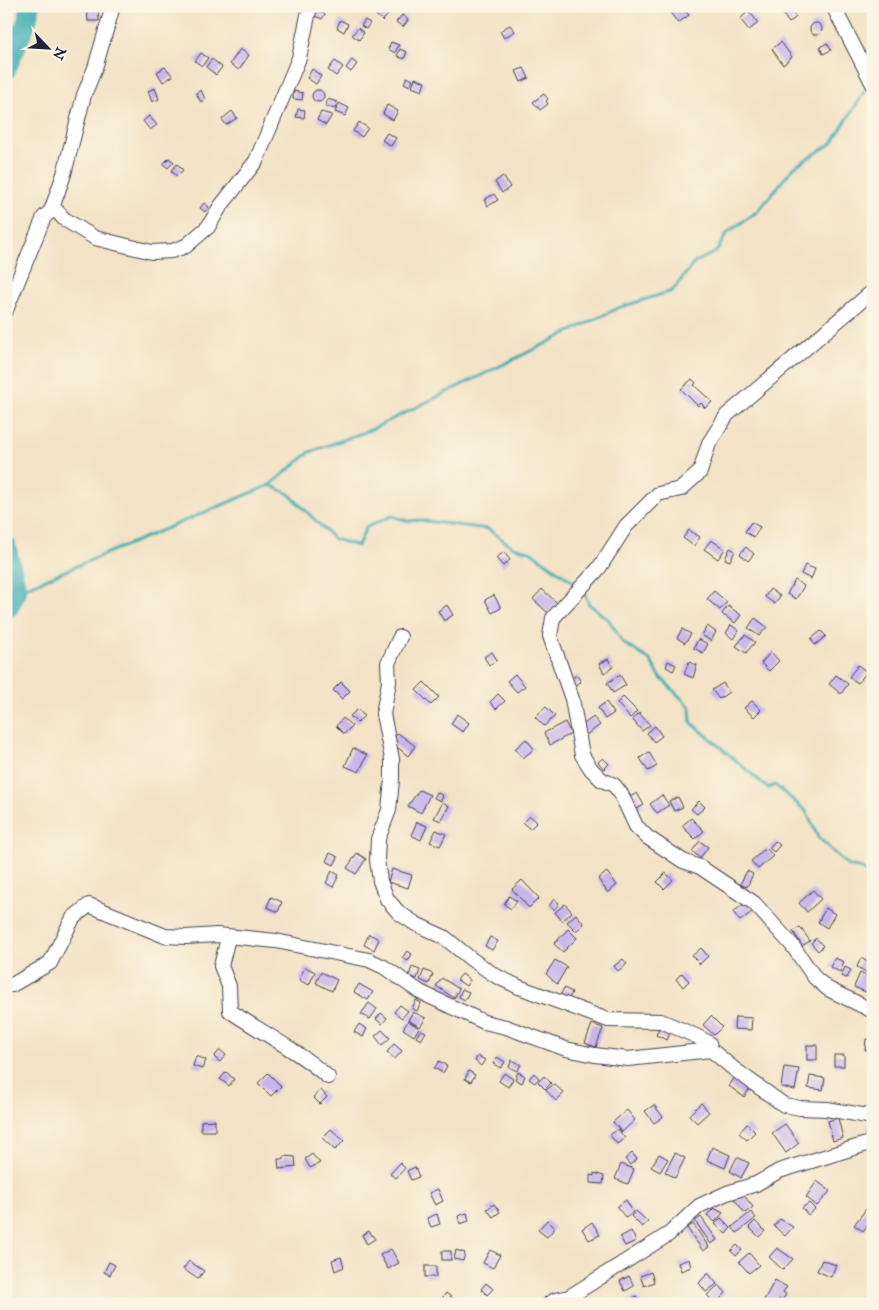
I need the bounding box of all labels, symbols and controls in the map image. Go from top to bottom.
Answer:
north arrow [22,22,72,72]
text: N [49,44,70,62]

